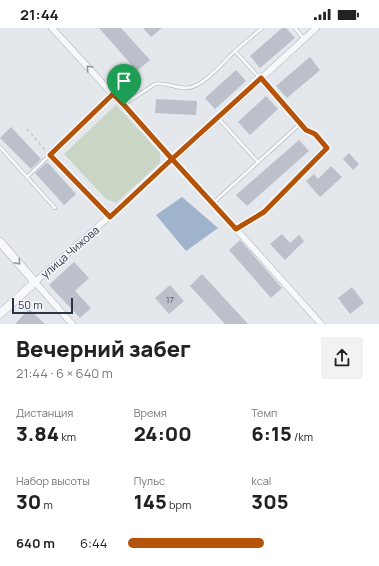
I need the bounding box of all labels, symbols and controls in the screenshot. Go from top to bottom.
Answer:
text: 21:44 [20,4,59,25]
pin [107,64,141,105]
one-way arrow [86,65,94,73]
icon: arrive [113,70,135,92]
street label: улица Чижова [37,222,102,281]
one-way arrow [13,257,20,265]
house number: 17 [166,293,174,306]
scale bar [12,296,73,315]
text: 50 m [18,297,43,312]
text: Вечерний забег [16,334,191,364]
button: share [321,337,363,379]
text: 21:44 · 6 × 640 m [16,364,113,382]
text: Дистанция [16,405,73,420]
text: Время [134,405,167,420]
text: Темп [251,405,277,420]
text: 3.84 [16,420,59,447]
text: 24:00 [134,420,192,447]
text: 6:15 [251,420,292,447]
text: km [59,429,76,444]
text: /km [292,429,313,444]
text: Набор высоты [16,473,90,488]
text: Пульс [134,473,165,488]
text: kcal [251,473,271,488]
text: 30 [16,488,41,515]
text: 145 [134,488,167,515]
text: 305 [251,488,288,515]
text: m [41,497,53,512]
text: bpm [167,497,191,512]
text: 640 m [16,534,55,552]
text: 6:44 [80,534,107,552]

